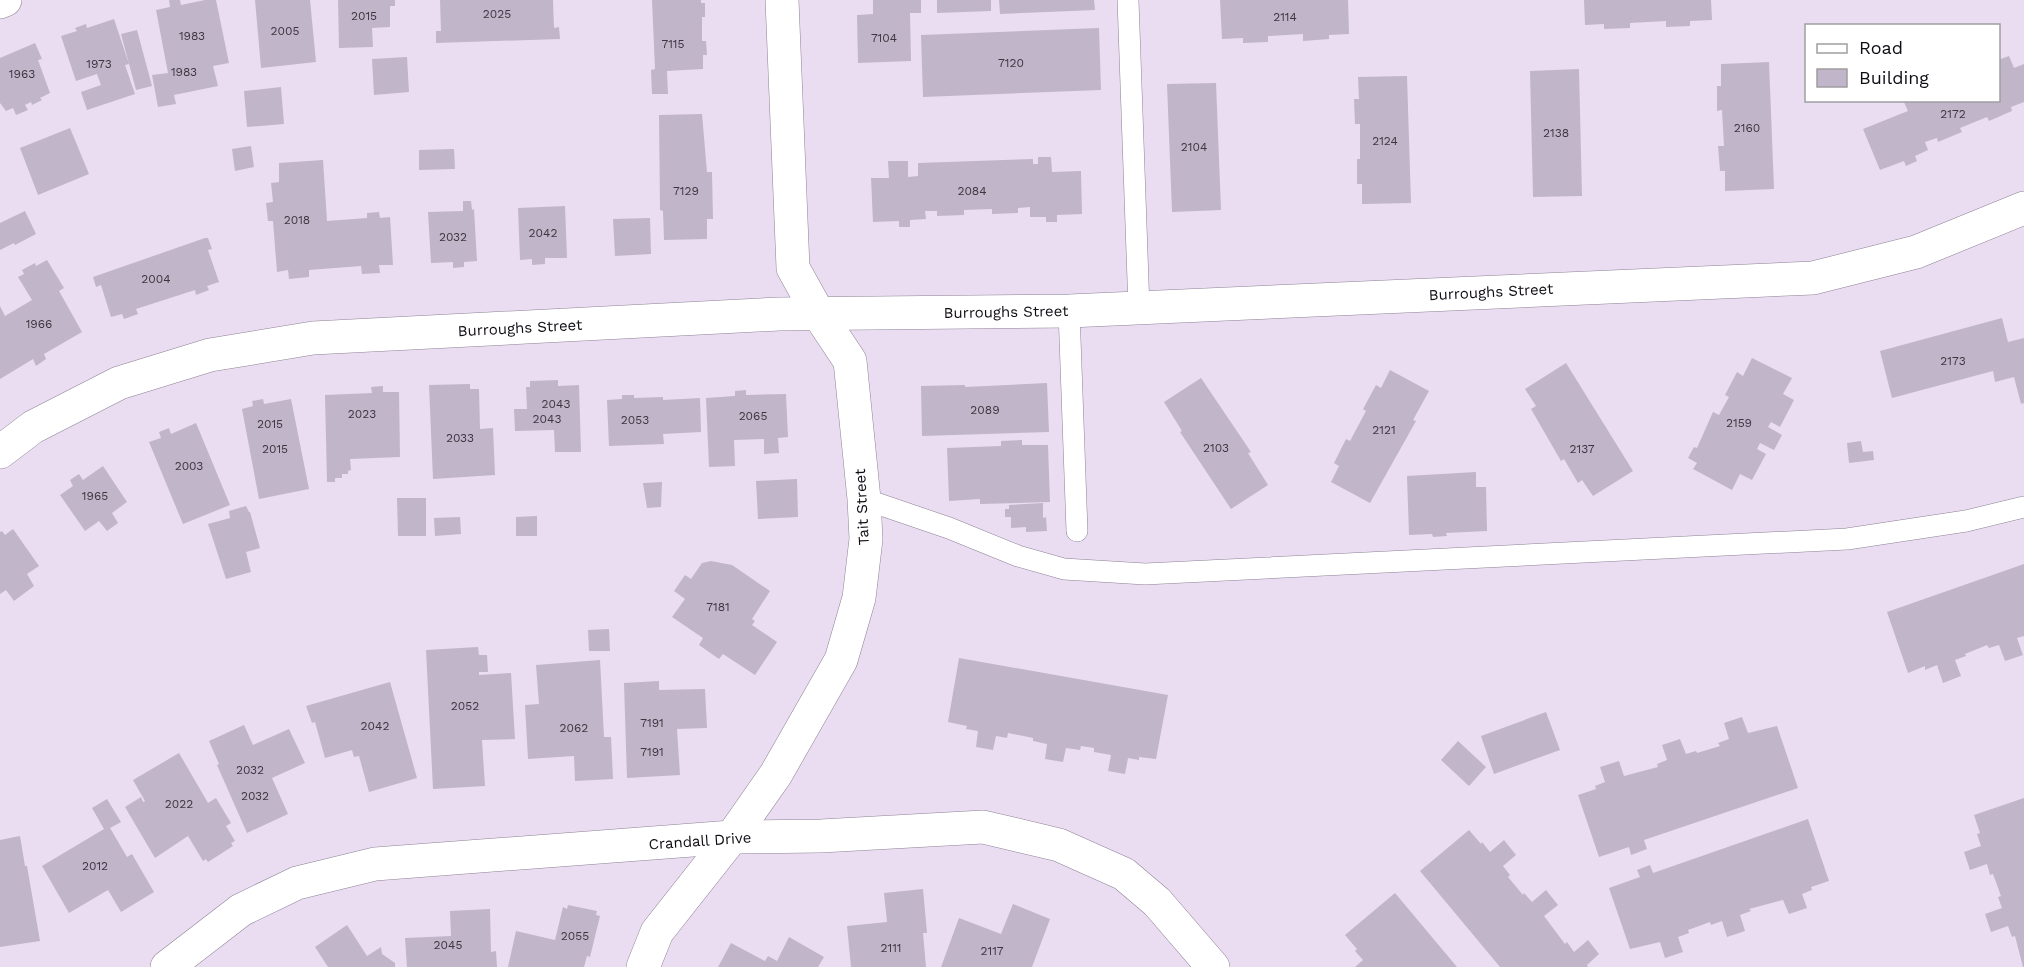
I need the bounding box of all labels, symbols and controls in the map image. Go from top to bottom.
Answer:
house number: 2025 [483,7,511,21]
house number: 2015 [351,9,377,23]
house number: 2114 [1273,10,1297,24]
house number: 2005 [271,24,299,38]
legend [1805,24,2000,102]
house number: 1983 [179,29,205,43]
house number: 7104 [871,31,897,45]
house number: 7115 [661,37,685,51]
text: Road [1859,37,1903,58]
house number: 7120 [998,56,1024,70]
house number: 1973 [86,57,112,71]
house number: 1983 [171,65,197,79]
house number: 1963 [9,67,35,81]
text: Building [1859,67,1929,88]
house number: 2172 [1940,107,1966,121]
house number: 2160 [1734,121,1760,135]
house number: 2138 [1543,126,1569,140]
house number: 2124 [1372,134,1398,148]
house number: 2104 [1181,140,1207,154]
house number: 7129 [673,184,699,198]
house number: 2084 [957,184,987,198]
house number: 2018 [284,213,310,227]
house number: 2042 [529,226,557,240]
house number: 2032 [439,230,467,244]
house number: 2004 [141,272,171,286]
street label: Burroughs Street [1428,280,1554,304]
street label: Burroughs Street [943,302,1069,322]
street label: Burroughs Street [457,316,583,340]
house number: 1966 [26,317,52,331]
house number: 2173 [1940,354,1966,368]
house number: 2043 [542,397,570,411]
house number: 2089 [970,403,1000,417]
house number: 2023 [348,407,376,421]
house number: 2065 [739,409,767,423]
house number: 2043 [533,412,561,426]
house number: 2053 [621,413,649,427]
house number: 2159 [1726,416,1752,430]
house number: 2015 [257,417,283,431]
house number: 2121 [1372,423,1396,437]
house number: 2033 [446,431,474,445]
house number: 2103 [1203,441,1229,455]
house number: 2015 [262,442,288,456]
house number: 2137 [1570,442,1595,456]
house number: 2003 [175,459,203,473]
street label: Tait Street [851,468,873,546]
house number: 1965 [82,489,108,503]
house number: 7181 [706,600,730,614]
house number: 2052 [451,699,479,713]
house number: 7191 [640,716,664,730]
house number: 2042 [361,719,389,733]
house number: 2062 [560,721,588,735]
house number: 7191 [640,745,664,759]
house number: 2032 [236,763,264,777]
house number: 2032 [241,789,269,803]
house number: 2022 [165,797,193,811]
street label: Crandall Drive [648,828,752,854]
house number: 2012 [82,859,108,873]
house number: 2055 [561,929,589,943]
house number: 2045 [434,938,462,952]
house number: 2111 [880,941,902,955]
house number: 2117 [980,944,1004,958]

